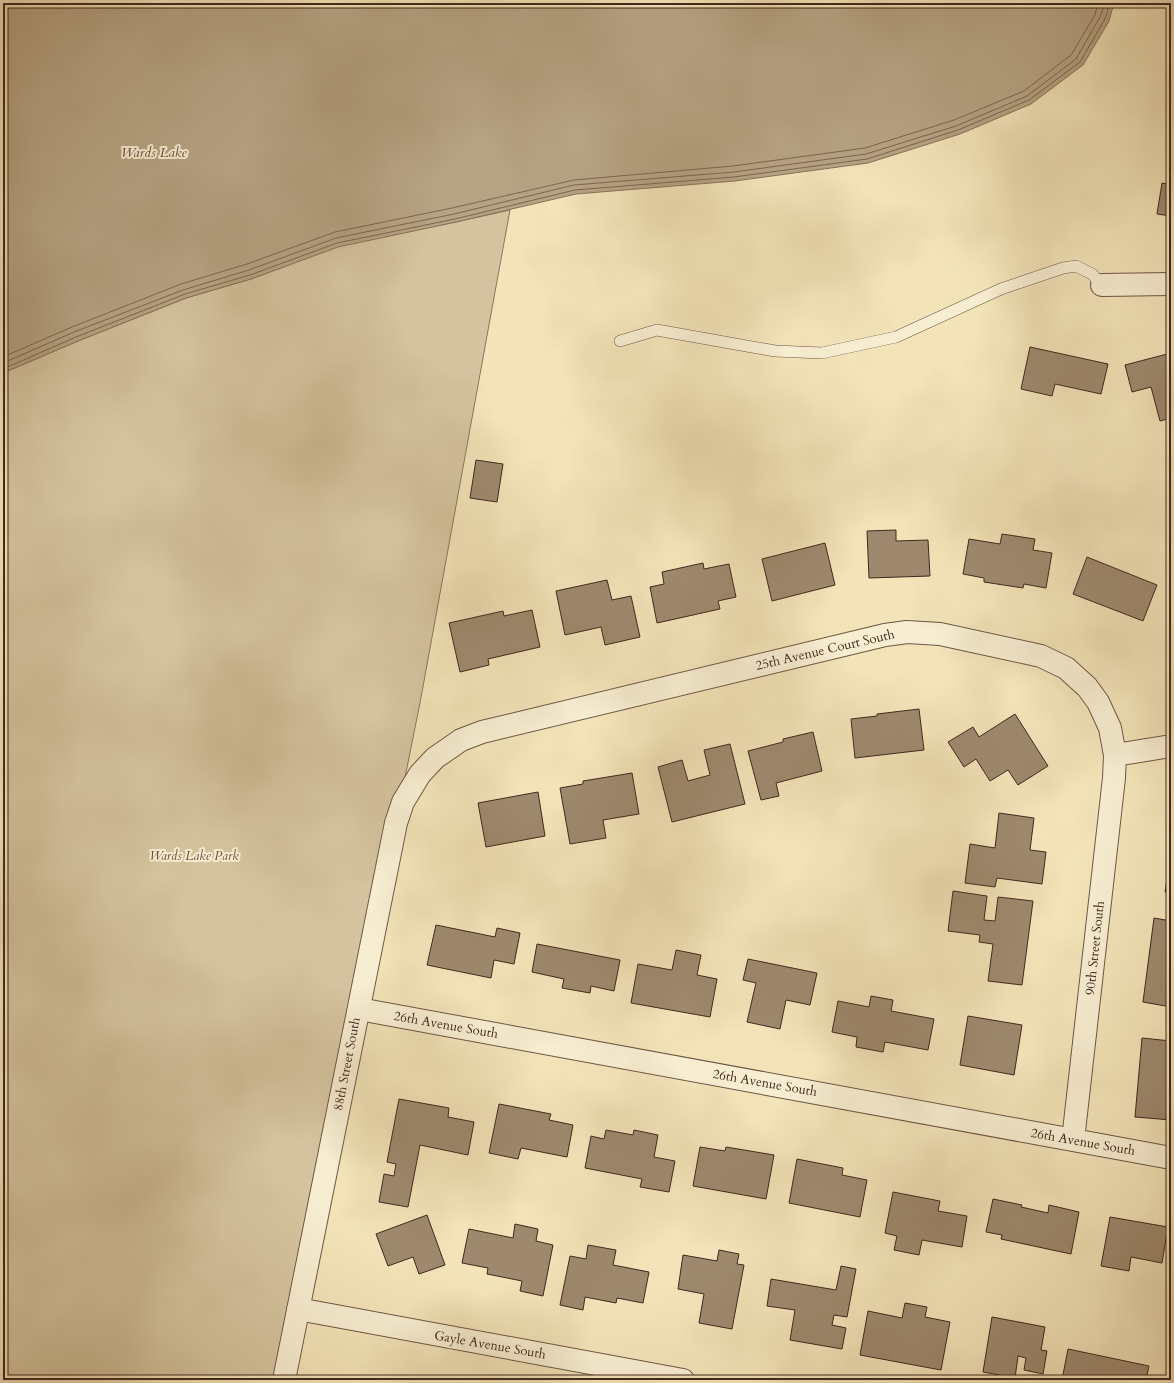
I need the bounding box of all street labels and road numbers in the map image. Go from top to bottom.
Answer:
street label: 25th Avenue Court South [754,625,896,675]
street label: 90th Street South [1081,900,1109,996]
street label: 26th Avenue South [392,1007,500,1043]
street label: 88th Street South [329,1016,365,1112]
street label: 26th Avenue South [711,1065,819,1101]
street label: 26th Avenue South [1029,1124,1137,1160]
street label: Gayle Avenue South [433,1326,547,1364]

